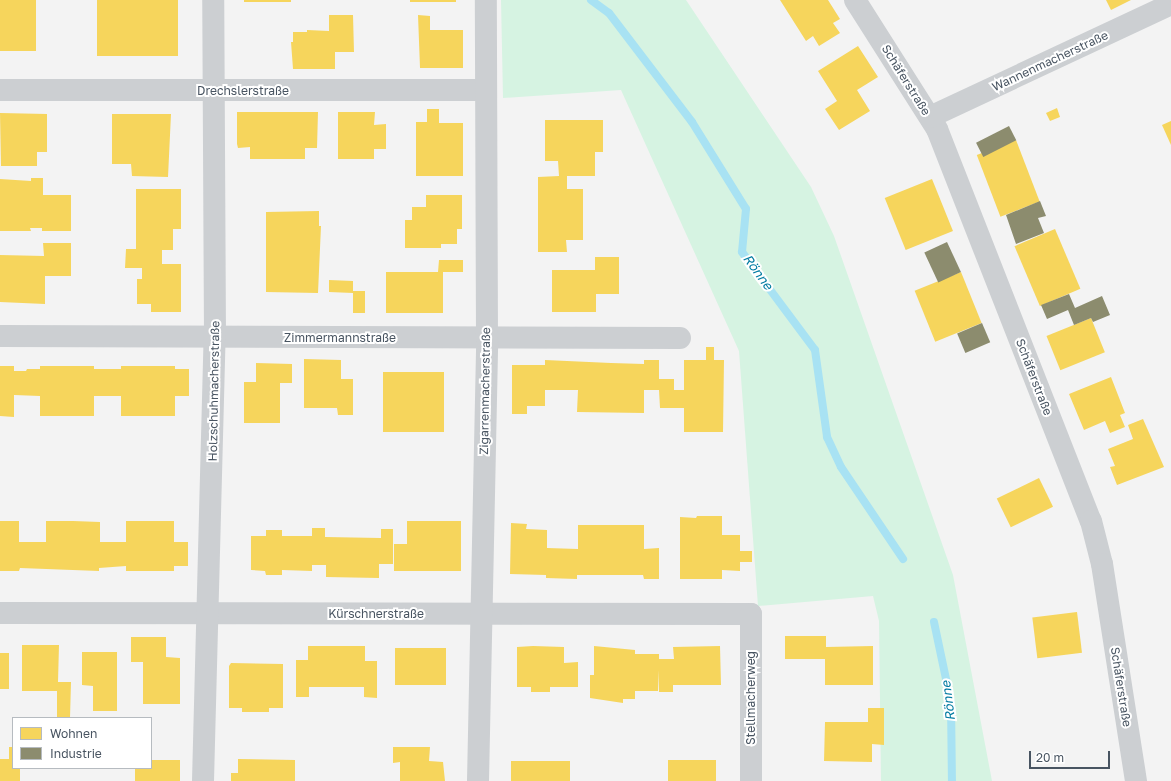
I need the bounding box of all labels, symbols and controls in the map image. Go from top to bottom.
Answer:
street label: Wannenmacherstraße [990,28,1110,94]
street label: Schäferstraße [879,42,933,118]
street label: Drechslerstraße [197,84,289,98]
water label: Rönne [740,251,776,293]
street label: Holzschuhmacherstraße [206,321,222,461]
street label: Zigarrenmacherstraße [477,327,493,455]
street label: Zimmermannstraße [284,331,396,345]
street label: Schäferstraße [1013,337,1055,417]
street label: Kürschnerstraße [328,607,424,621]
street label: Schäferstraße [1108,646,1134,728]
street label: Stellmacherweg [744,651,758,745]
water label: Rönne [938,680,958,722]
legend [12,717,152,769]
text: Wohnen [50,726,97,741]
scale bar [1031,743,1112,769]
text: Industrie [50,746,102,761]
text: 20 m [1036,750,1064,765]

